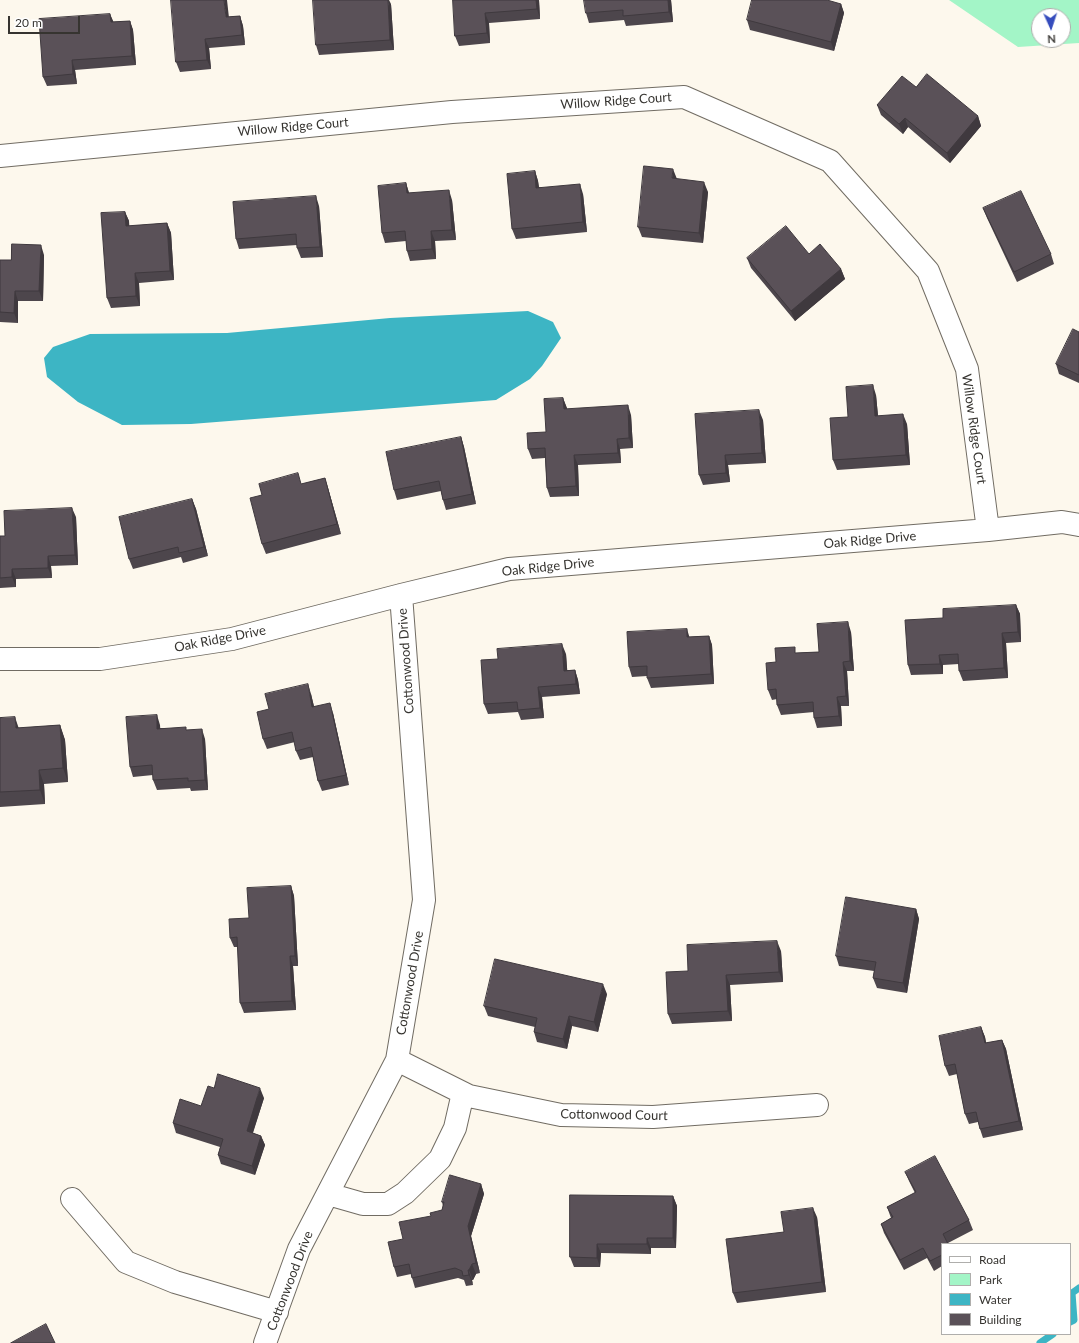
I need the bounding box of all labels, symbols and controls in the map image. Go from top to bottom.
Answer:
scale bar [10,8,82,34]
north arrow [1031,8,1071,48]
text: 20 m [15,15,42,30]
text: N [1047,33,1056,46]
street label: Willow Ridge Court [560,89,672,113]
street label: Willow Ridge Court [237,114,349,140]
street label: Willow Ridge Court [959,373,989,485]
street label: Oak Ridge Drive [823,528,917,552]
street label: Oak Ridge Drive [501,554,595,580]
street label: Cottonwood Drive [395,608,417,714]
street label: Oak Ridge Drive [173,622,267,656]
street label: Cottonwood Drive [393,930,427,1036]
street label: Cottonwood Court [560,1106,668,1124]
street label: Cottonwood Drive [264,1229,316,1333]
legend [941,1243,1071,1335]
text: Road [979,1252,1006,1267]
text: Park [979,1272,1002,1287]
text: Water [979,1292,1012,1307]
text: Building [979,1312,1022,1327]

